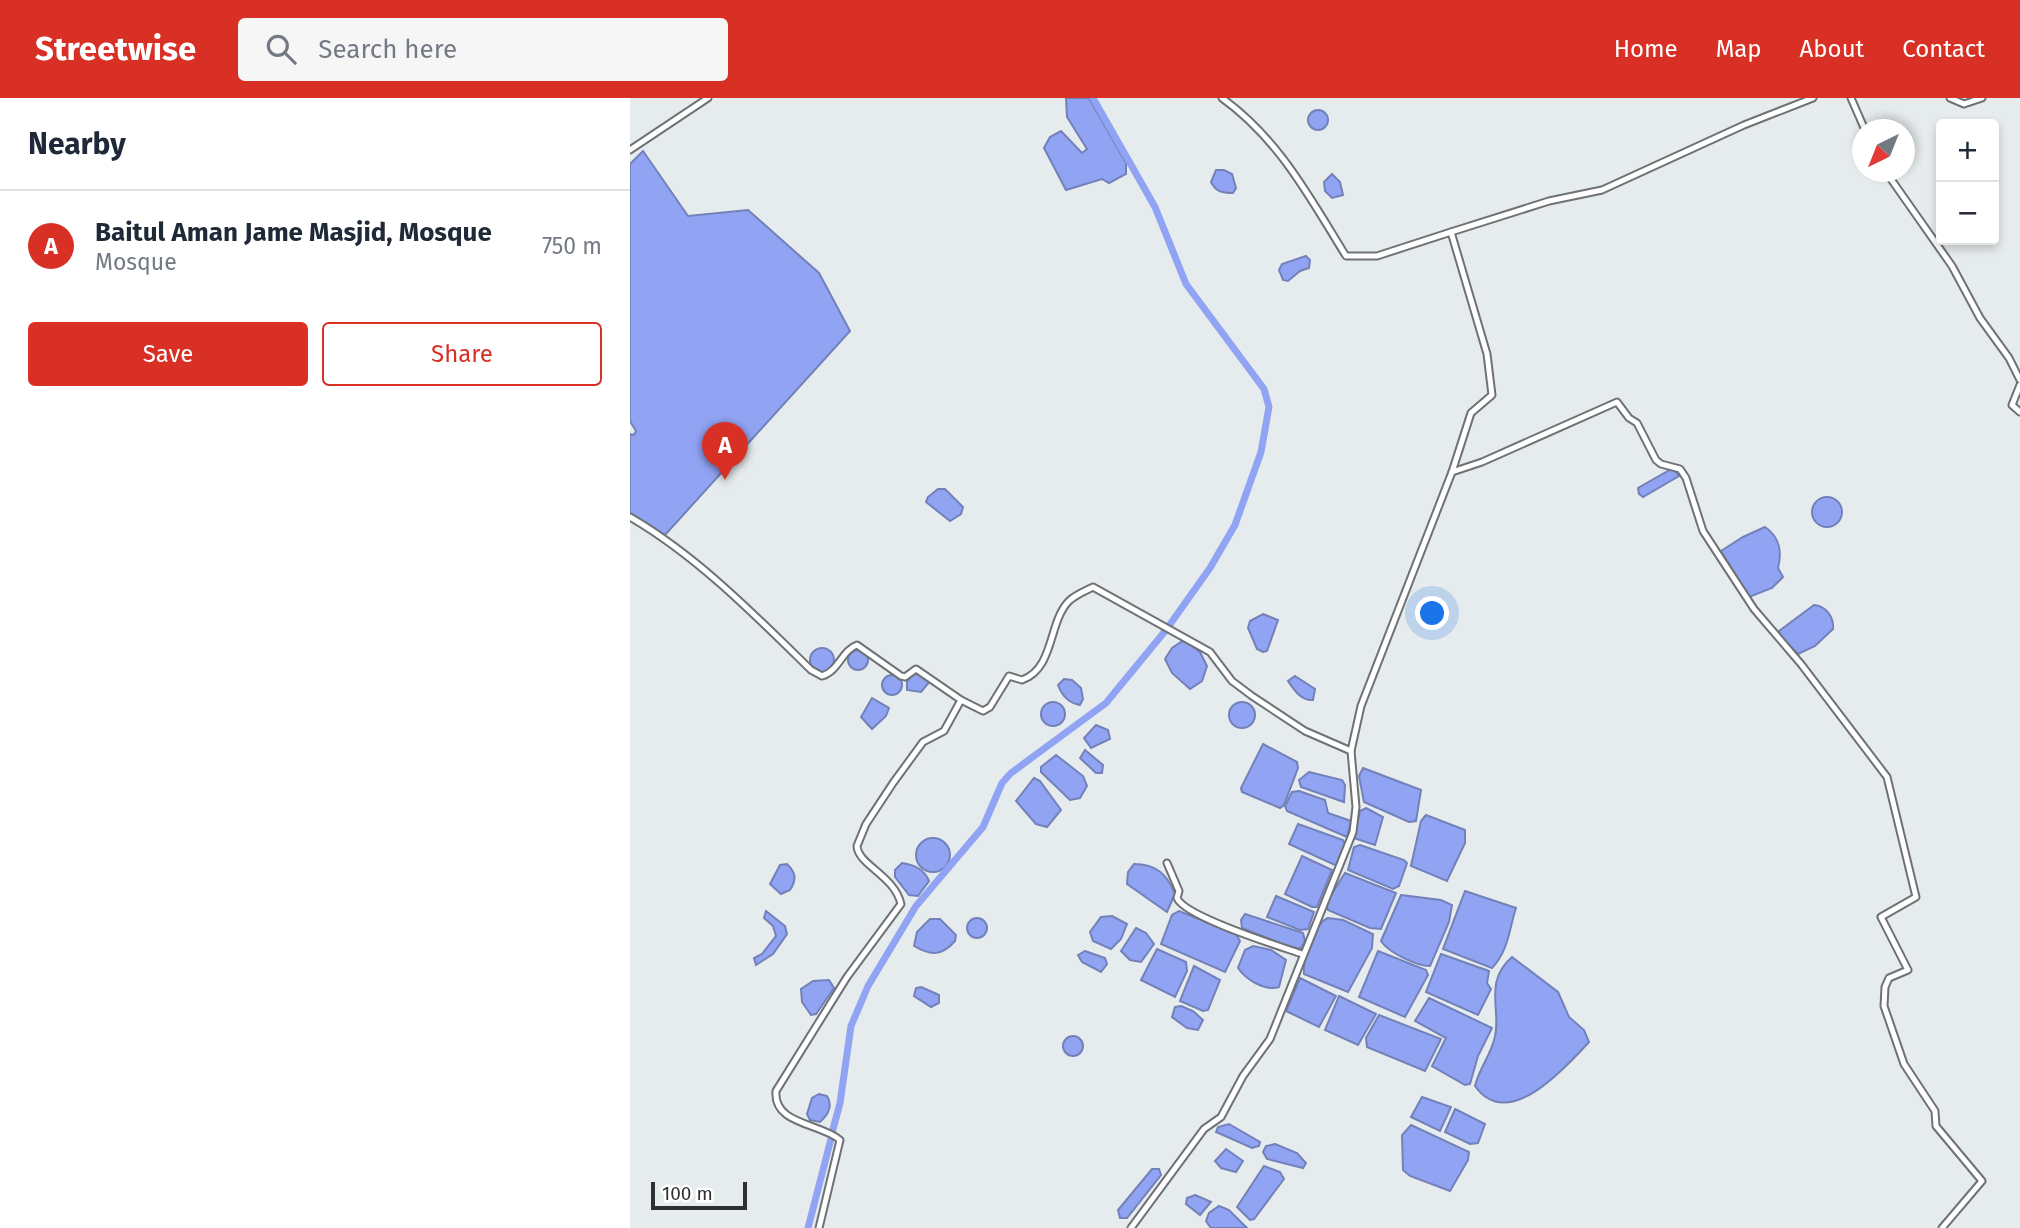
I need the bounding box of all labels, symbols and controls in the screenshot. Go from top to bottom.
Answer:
search box [238,18,728,81]
text: Streetwise [35,29,196,69]
icon: search [262,30,300,68]
text: Search here [318,34,457,65]
text: Home [1614,35,1678,63]
text: Map [1716,35,1762,63]
text: About [1800,35,1864,63]
text: Contact [1902,35,1985,63]
north arrow [1852,119,1915,182]
map controls [1936,119,1999,245]
button: + [1936,119,1999,182]
text: Nearby [28,126,126,162]
button: − [1936,182,1999,245]
text: Baitul Aman Jame Masjid, Mosque [95,217,492,248]
text: A [44,232,58,260]
text: 750 m [542,232,602,260]
text: Mosque [95,248,177,276]
button: Save [28,322,308,386]
button: Share [322,322,602,386]
pin: A [702,422,748,480]
your location [1415,596,1449,630]
scale bar [651,1179,747,1211]
text: 100 m [662,1182,713,1205]

